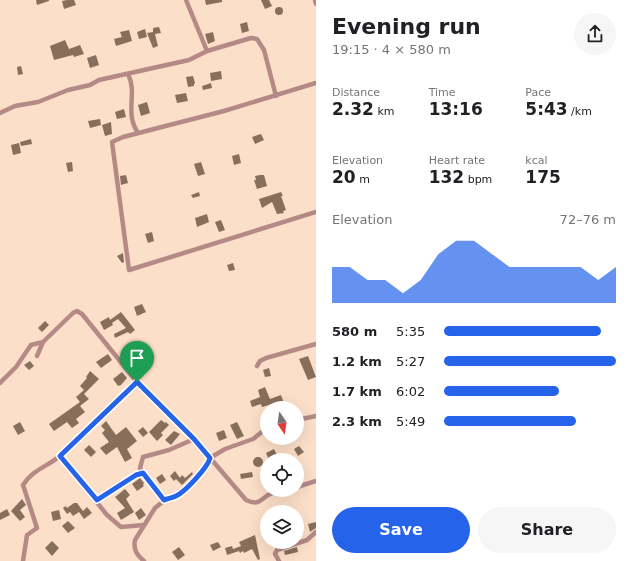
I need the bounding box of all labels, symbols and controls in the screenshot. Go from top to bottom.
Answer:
button: share [574,13,616,55]
text: Evening run [332,14,481,39]
text: 19:15 · 4 × 580 m [332,42,451,57]
text: Distance [332,86,380,99]
text: Time [429,86,456,99]
text: Pace [525,86,551,99]
text: 2.32 [332,99,374,119]
text: 13:16 [429,99,483,119]
text: 5:43 [525,99,568,119]
text: km [374,105,395,118]
text: /km [568,105,592,118]
text: Elevation [332,154,383,167]
text: Heart rate [429,154,485,167]
text: kcal [525,154,548,167]
text: 20 [332,167,356,187]
text: 132 [429,167,464,187]
text: 175 [525,167,561,187]
text: m [356,173,370,186]
text: bpm [464,173,492,186]
text: Elevation [332,212,392,227]
text: 72–76 m [560,212,616,227]
text: 580 m [332,324,377,339]
text: 5:35 [396,324,425,339]
pin [120,341,154,382]
icon: arrive [126,347,148,369]
text: 1.2 km [332,354,382,369]
text: 5:27 [396,354,425,369]
text: 1.7 km [332,384,382,399]
text: 6:02 [396,384,425,399]
north arrow [260,401,304,445]
map controls [260,401,304,549]
text: 2.3 km [332,414,382,429]
text: 5:49 [396,414,425,429]
button: locate [260,453,304,497]
button: layers [260,505,304,549]
button: Save [332,507,470,553]
button: Share [478,507,616,553]

